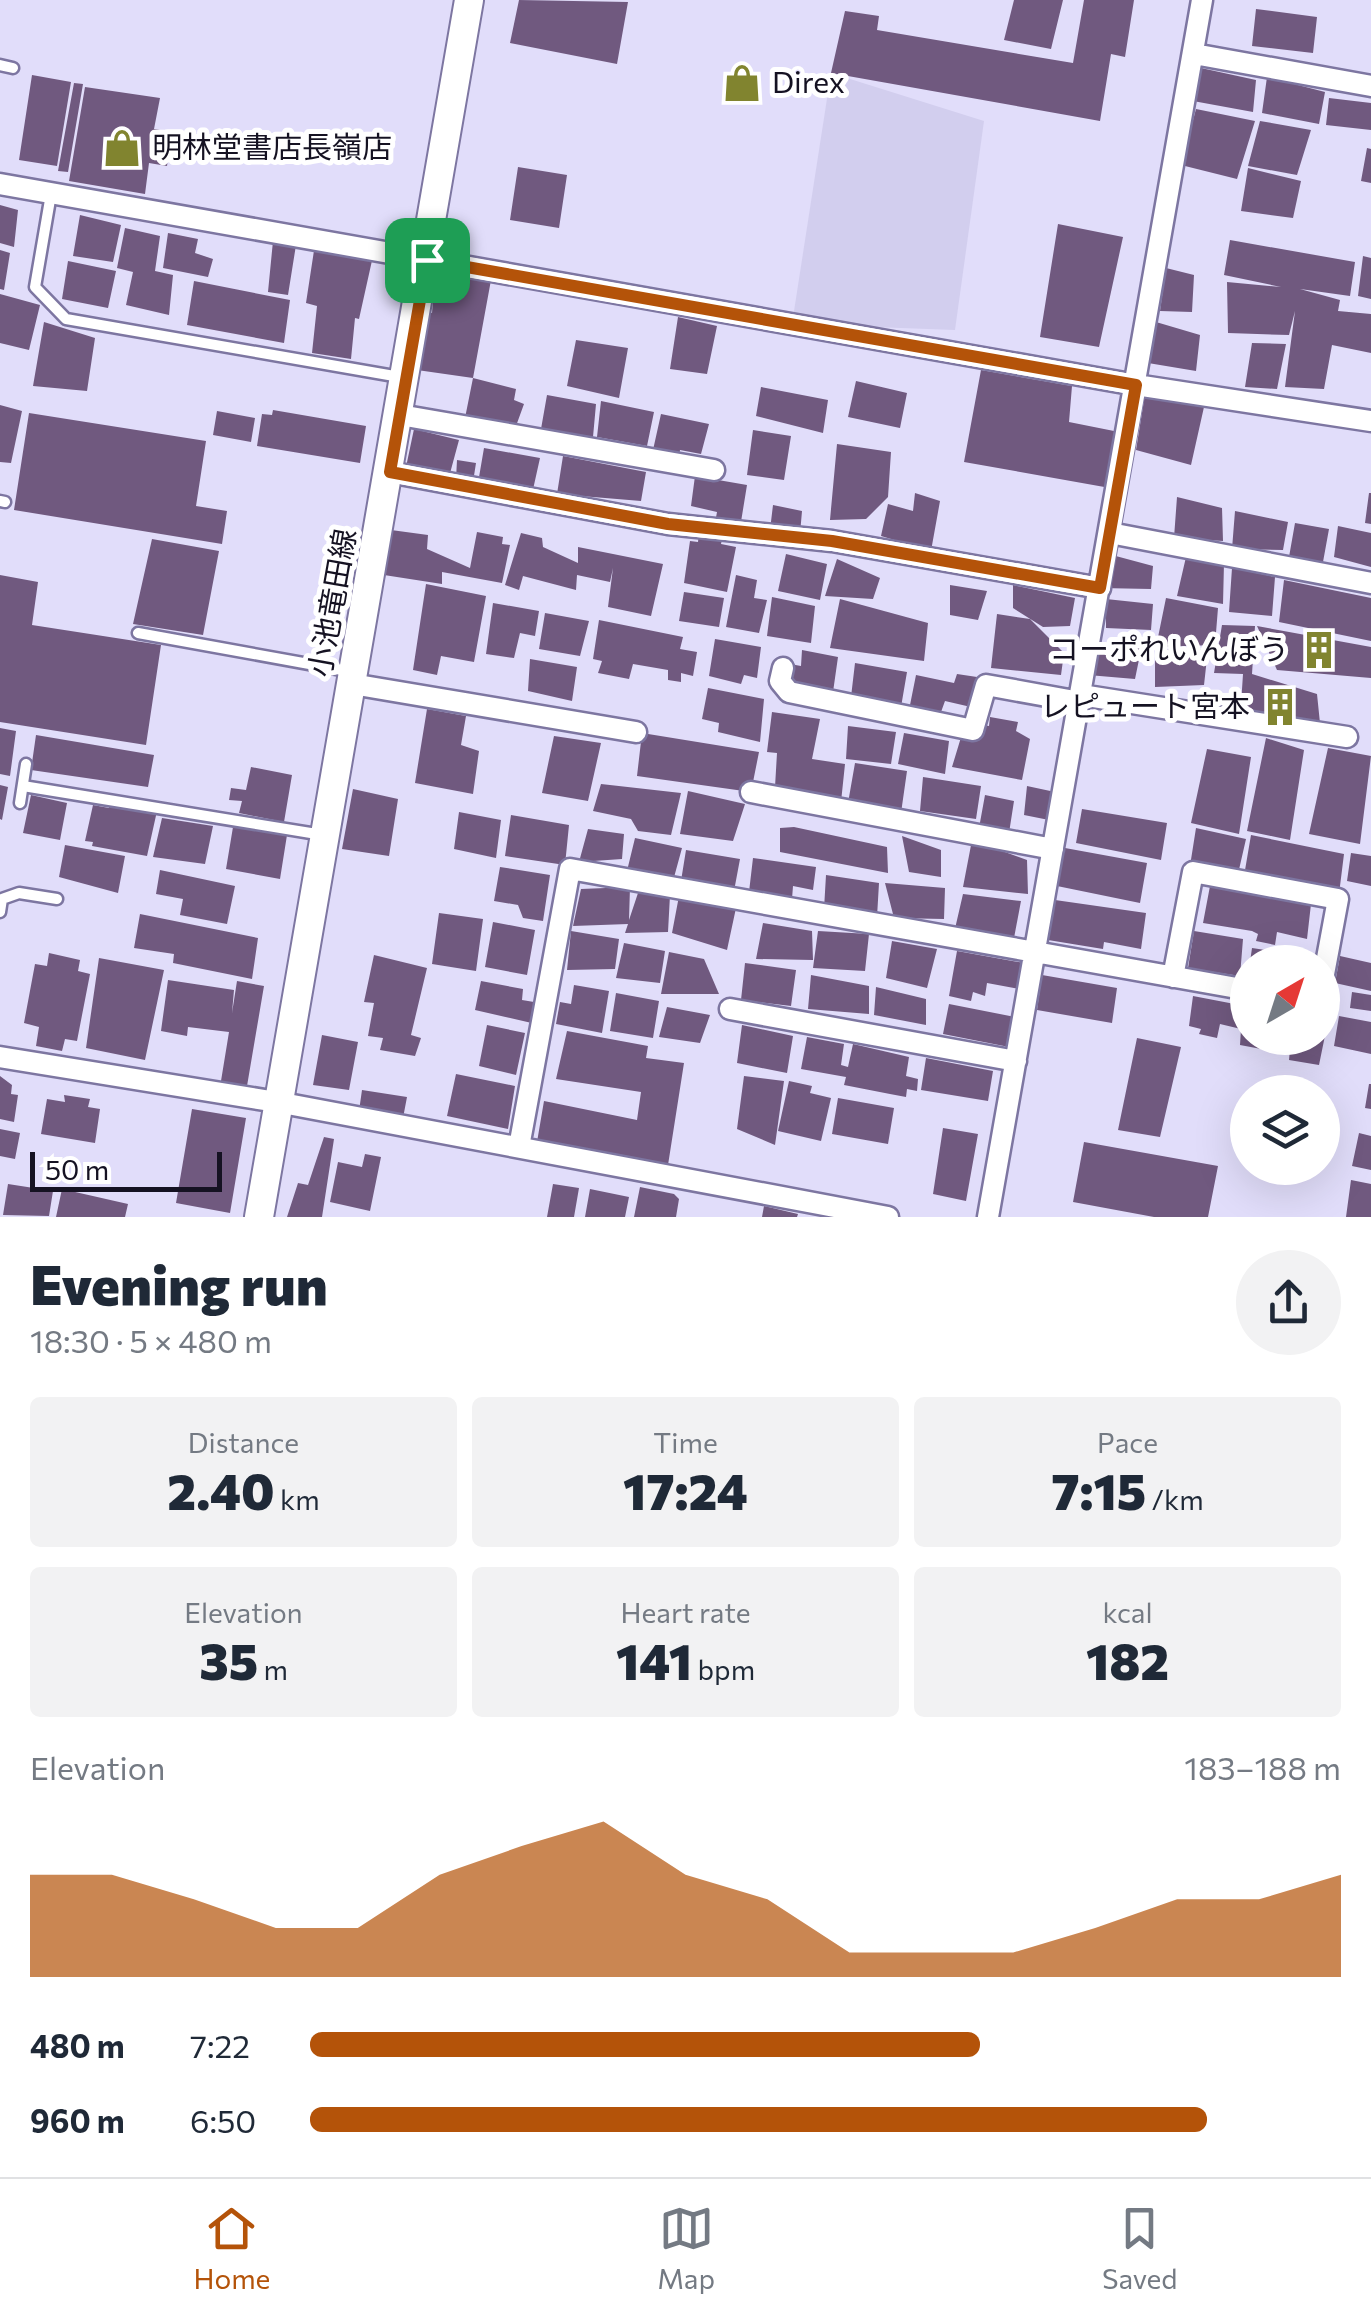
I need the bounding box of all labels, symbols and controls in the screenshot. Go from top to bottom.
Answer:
shop icon: Direx [721,62,763,104]
place label: Direx [772,62,845,99]
shop icon: 明林堂書店長嶺店 [101,127,143,169]
place label: 明林堂書店長嶺店 [152,127,392,164]
pin [385,218,470,303]
icon: arrive [400,233,455,288]
street label: 小池竜田線 [299,525,362,680]
place label: コーポれいんぼう [1049,629,1289,666]
building icon: コーポれいんぼう [1298,629,1340,671]
place label: レピュート宮本 [1040,686,1250,723]
building icon: レピュート宮本 [1259,686,1301,728]
north arrow [1230,945,1340,1055]
map controls [1230,945,1340,1185]
button: layers [1230,1075,1340,1185]
scale bar [30,1147,222,1192]
text: 50 m [45,1152,109,1186]
text: Evening run [30,1249,328,1316]
button: share [1236,1250,1341,1355]
text: 18:30 · 5 × 480 m [30,1320,272,1360]
text: Distance [188,1425,299,1459]
text: Time [653,1425,718,1459]
text: Pace [1097,1425,1158,1459]
text: 2.40 [167,1459,275,1520]
text: 17:24 [623,1459,748,1520]
text: 7:15 [1051,1459,1146,1520]
text: km [275,1482,320,1516]
text: /km [1146,1482,1204,1516]
text: Elevation [184,1595,303,1629]
text: Heart rate [620,1595,751,1629]
text: kcal [1102,1595,1153,1629]
text: 35 [199,1629,258,1690]
text: 141 [616,1629,692,1690]
text: 182 [1086,1629,1169,1690]
text: m [258,1652,288,1686]
text: bpm [692,1652,755,1686]
text: Elevation [30,1747,165,1787]
text: 183–188 m [1184,1747,1341,1787]
text: 480 m [30,2025,125,2065]
text: 7:22 [190,2025,250,2065]
text: 960 m [30,2100,125,2140]
text: 6:50 [190,2100,256,2140]
tab: Home [193,2201,270,2295]
tab: Map [657,2201,715,2295]
tab: Saved [1102,2201,1178,2295]

